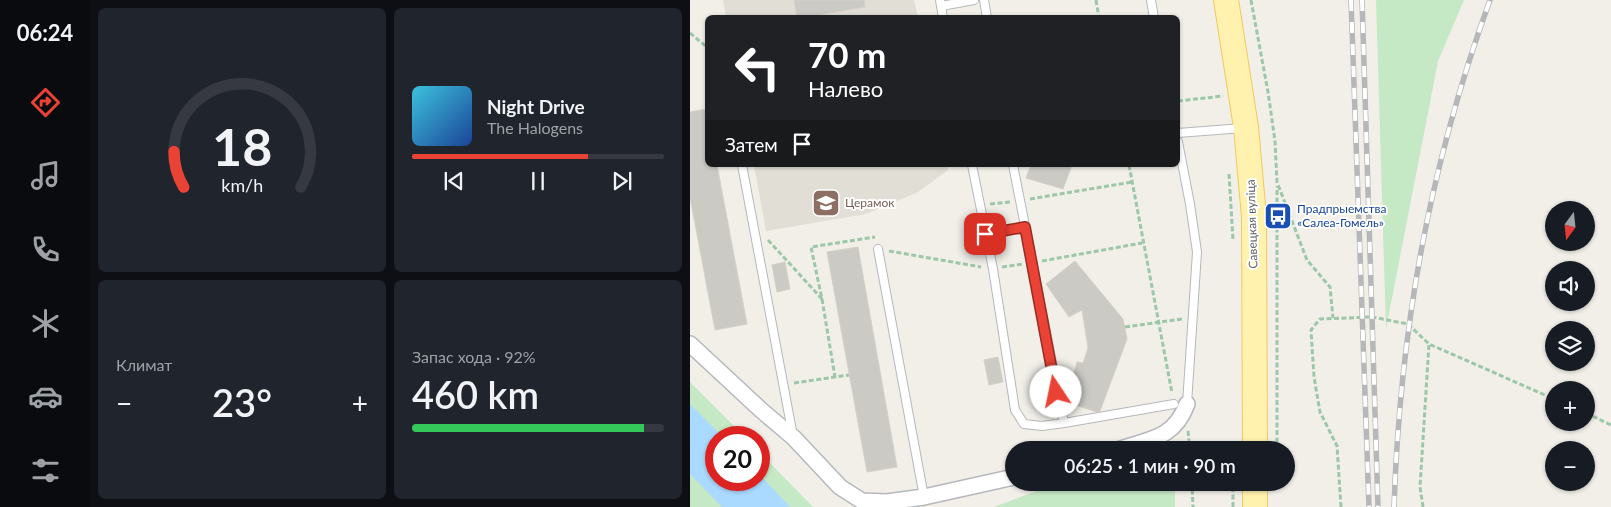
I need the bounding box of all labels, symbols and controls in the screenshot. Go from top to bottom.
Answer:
text: 06:24 [17,19,73,46]
text: 70 m [808,33,886,75]
icon: left [725,35,790,100]
text: Налево [808,75,883,102]
icon: directions [28,85,63,120]
text: Night Drive [487,95,585,118]
text: 18 [212,115,272,177]
text: The Halogens [487,118,583,137]
icon: arrive [788,130,816,158]
text: Затем [725,133,778,156]
icon: music [28,158,63,193]
icon: previous [440,167,468,195]
icon: pause [524,167,552,195]
icon: next [608,167,636,195]
text: km/h [221,174,263,196]
street label: Савецкая вуліца [1242,179,1261,269]
school or university icon: Церамок [811,188,841,218]
place label: Церамок [845,195,895,210]
bus stop icon: Прадпрыемства «Салеа-Гомель» [1263,201,1293,231]
place label: Прадпрыемства «Салеа-Гомель» [1297,201,1387,230]
north arrow [1545,201,1595,251]
map controls [1545,201,1595,491]
pin [964,213,1006,255]
icon: arrive [971,220,999,248]
icon: phone [28,232,63,267]
button: sound [1545,261,1595,311]
icon: climate [28,306,63,341]
button: layers [1545,321,1595,371]
text: Запас хода · 92% [412,347,536,366]
text: Климат [116,355,172,374]
position arrow [1029,365,1081,417]
text: 460 km [412,371,539,417]
icon: car [28,379,63,414]
text: 23° [212,379,272,425]
button: + [1545,381,1595,431]
text: − [116,386,132,420]
text: + [352,386,368,420]
speed limit sign: 20 [705,426,770,491]
button: − [1545,441,1595,491]
icon: filters [28,453,63,488]
text: 06:25 · 1 мин · 90 m [1064,454,1236,477]

